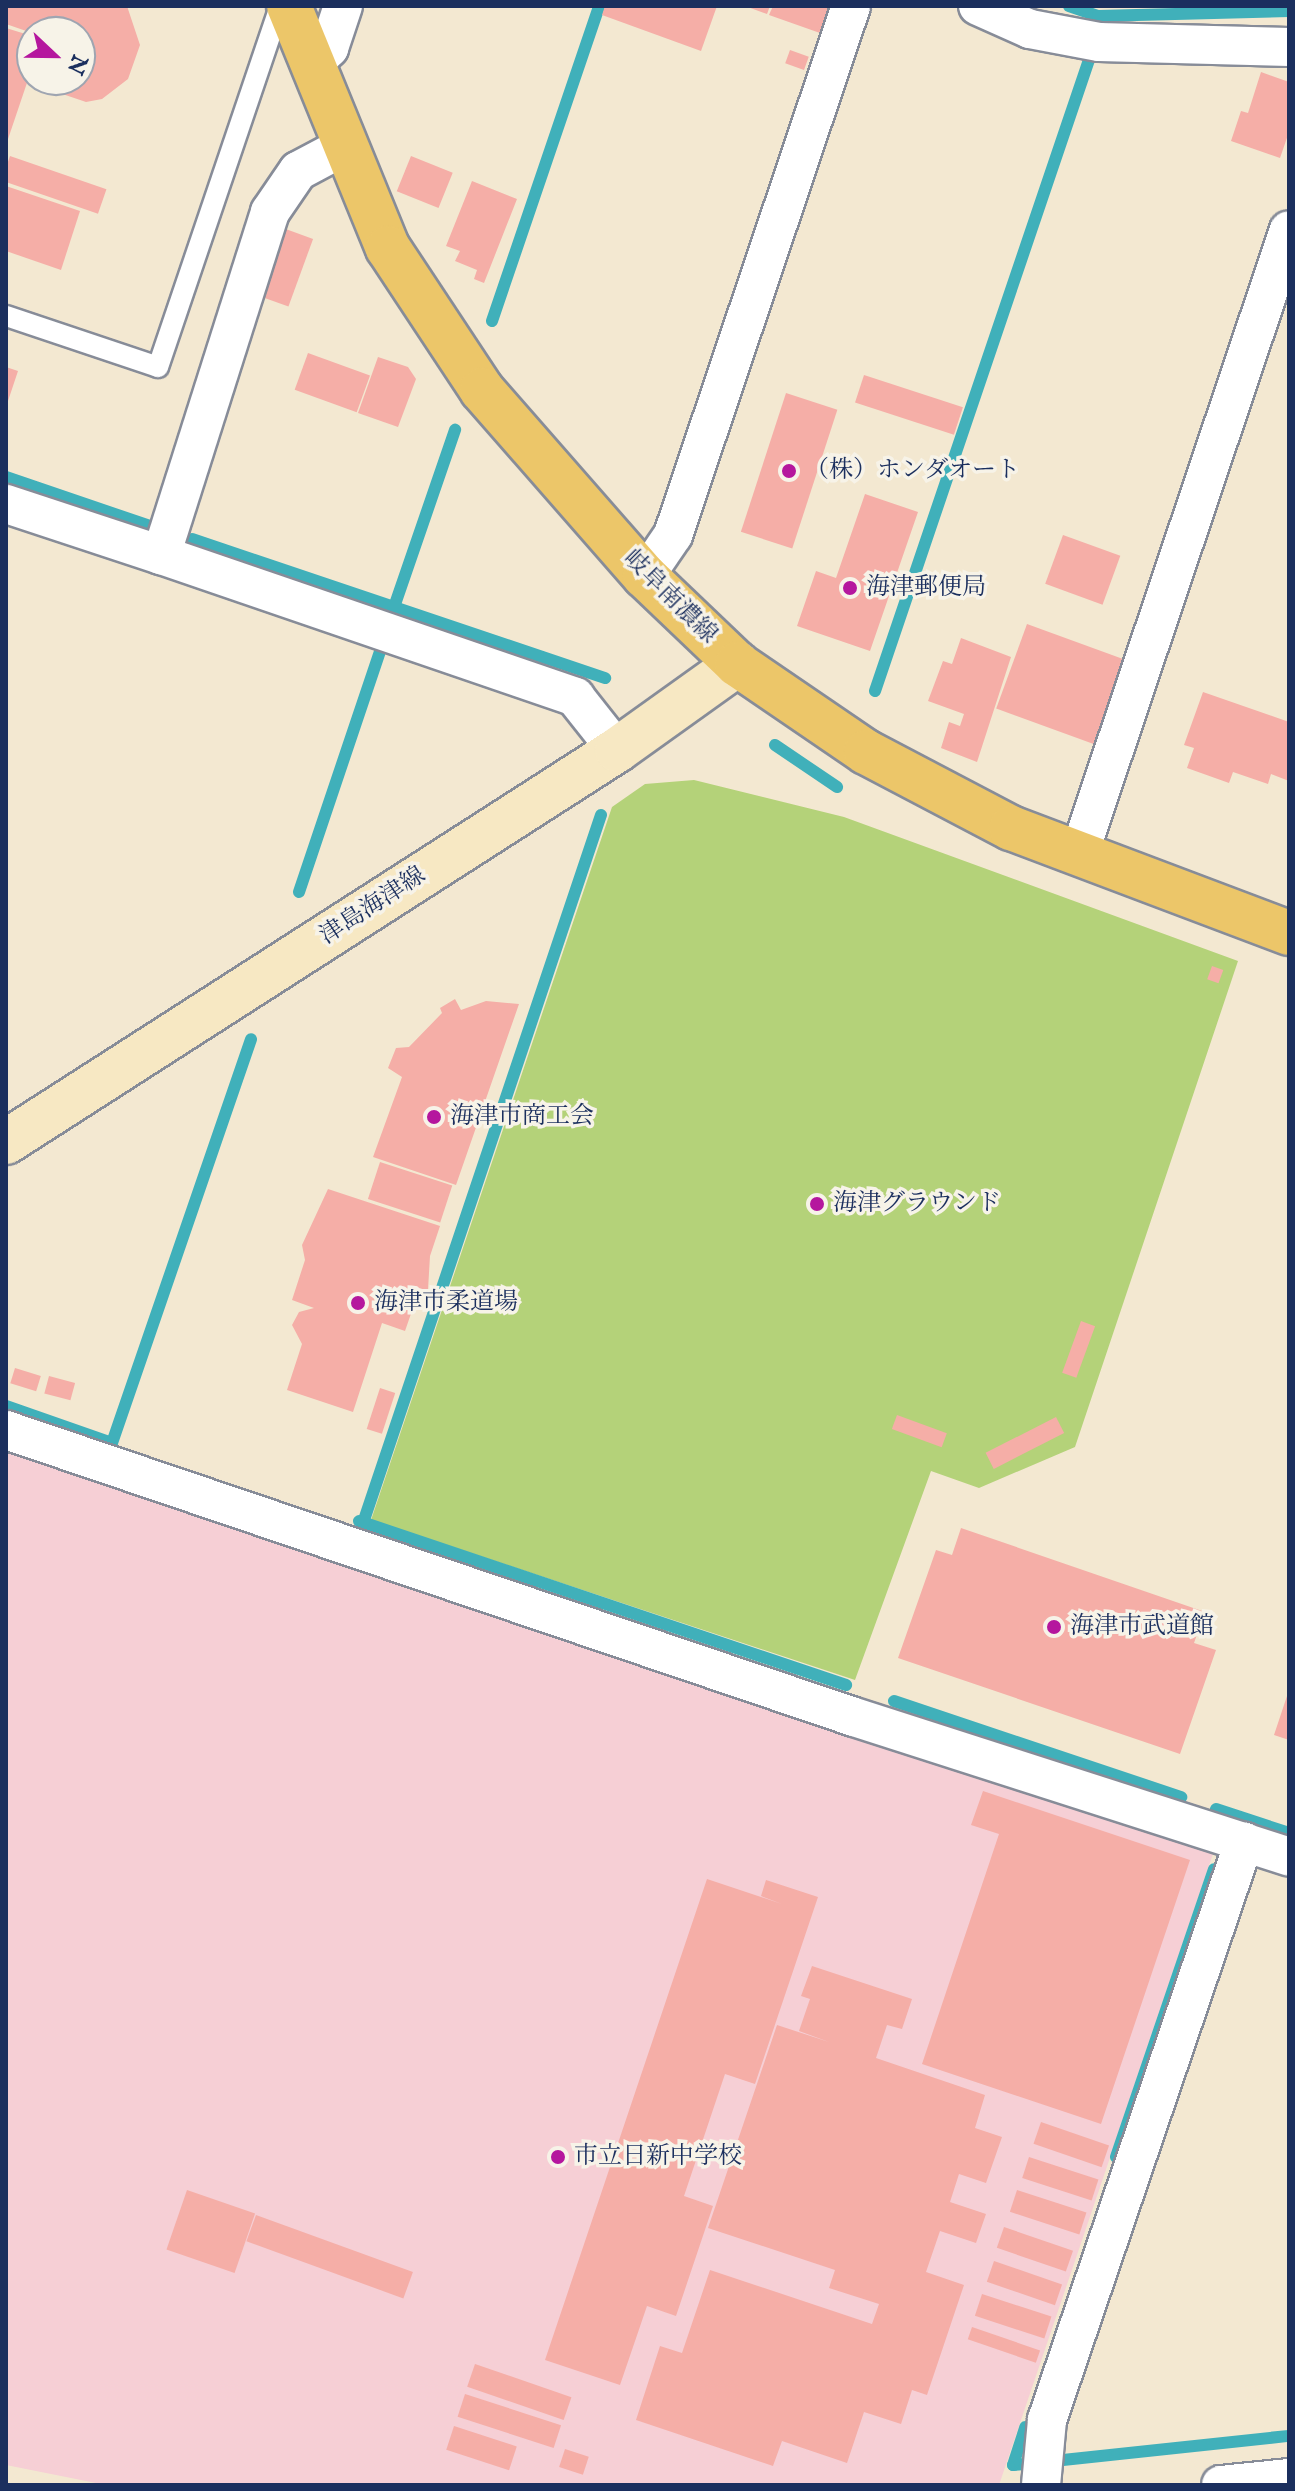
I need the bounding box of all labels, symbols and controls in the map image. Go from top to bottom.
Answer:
north arrow [16,16,96,96]
text: N [60,50,93,78]
place label: （株）ホンダオート [805,457,1021,485]
marker: （株）ホンダオート [780,462,798,480]
street label: 岐阜南濃線 [617,544,723,650]
place label: 海津郵便局 [866,574,986,602]
marker: 海津郵便局 [841,579,859,597]
street label: 津島海津線 [315,861,431,951]
place label: 海津市商工会 [450,1103,594,1131]
marker: 海津市商工会 [425,1108,443,1126]
place label: 海津グラウンド [833,1190,1001,1218]
marker: 海津グラウンド [808,1195,826,1213]
place label: 海津市柔道場 [374,1289,518,1317]
marker: 海津市柔道場 [349,1294,367,1312]
place label: 海津市武道館 [1070,1613,1214,1641]
marker: 海津市武道館 [1045,1618,1063,1636]
place label: 市立日新中学校 [574,2143,742,2171]
marker: 市立日新中学校 [549,2148,567,2166]

